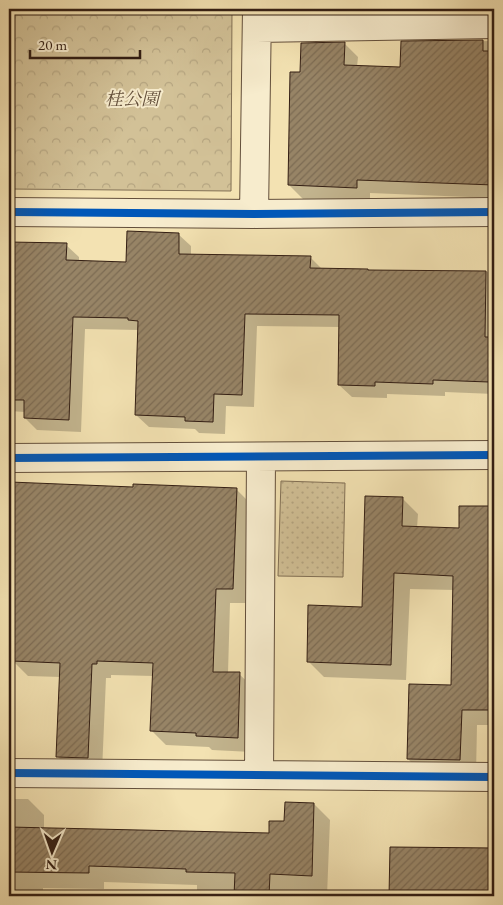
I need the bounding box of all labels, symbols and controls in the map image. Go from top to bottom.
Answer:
scale bar [30,28,140,60]
text: 20 m [38,35,67,54]
park label: 桂公園 [105,87,162,110]
north arrow [28,828,78,878]
text: N [45,856,58,874]

